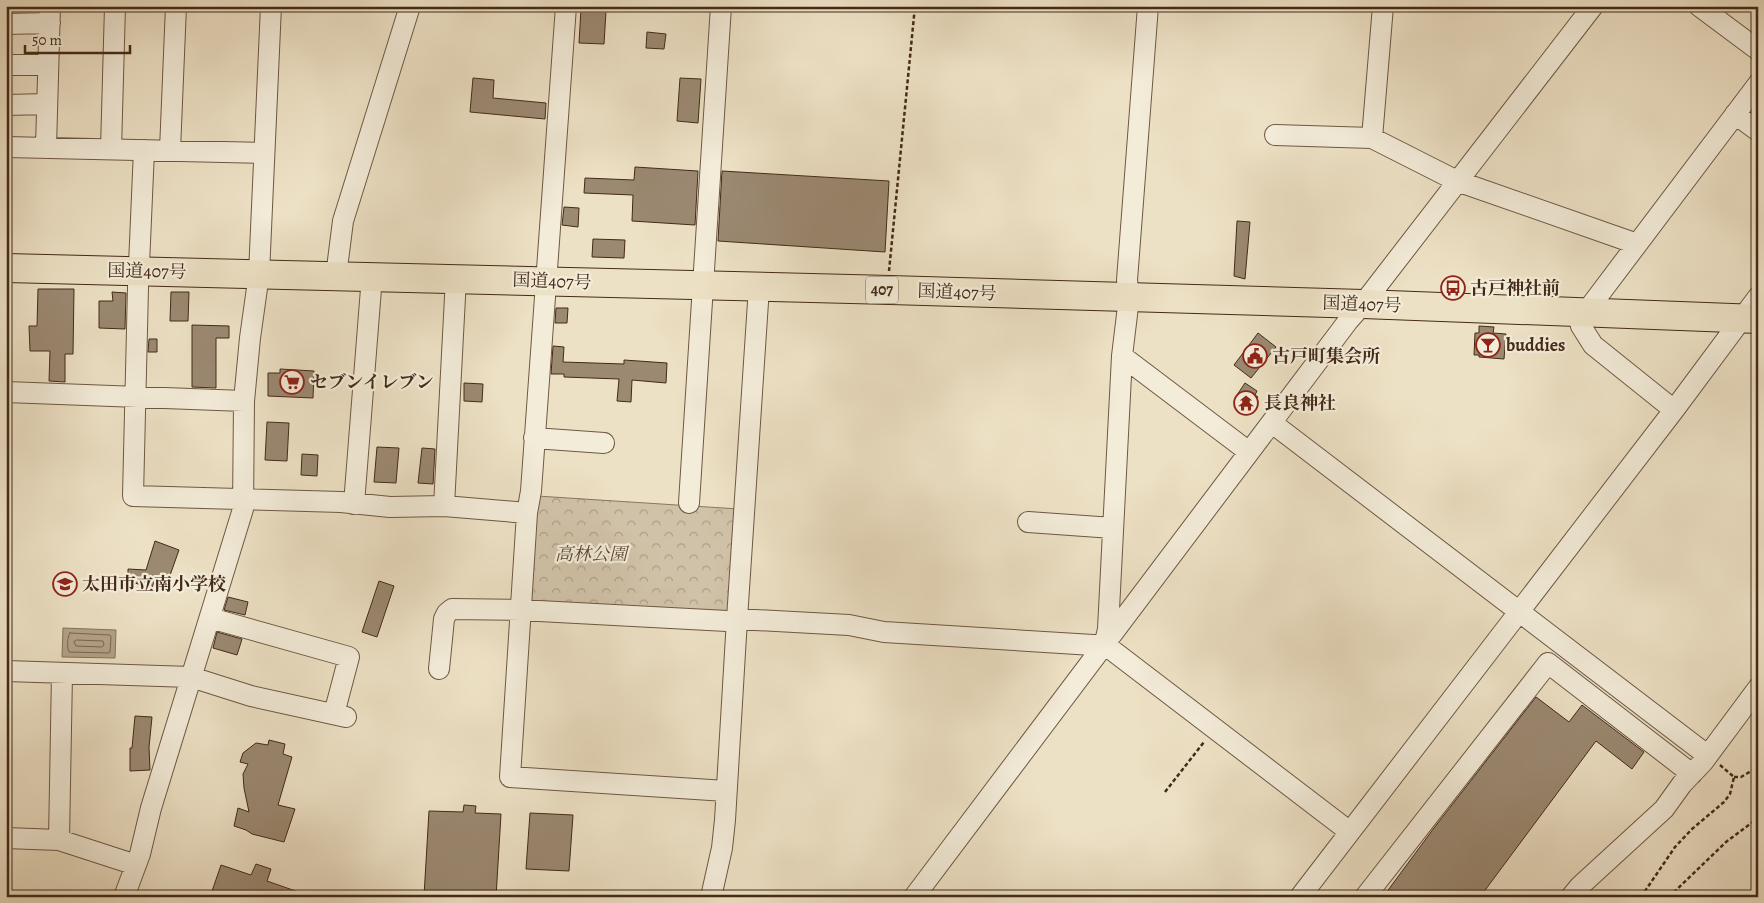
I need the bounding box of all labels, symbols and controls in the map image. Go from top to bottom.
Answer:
scale bar [25,22,130,54]
text: 50 m [32,30,62,50]
street label: 国道407号 [107,258,187,284]
street label: 国道407号 [512,268,592,294]
bus stop icon: 古戸神社前 [1440,275,1466,301]
road number: 407 [866,276,898,304]
place label: 古戸神社前 [1470,276,1560,300]
street label: 国道407号 [917,279,997,305]
street label: 国道407号 [1322,291,1402,317]
bar icon: buddies [1475,332,1501,358]
place label: buddies [1505,333,1565,357]
public building icon: 古戸町集会所 [1242,343,1268,369]
place label: 古戸町集会所 [1272,344,1380,368]
supermarket icon: セブンイレブン [279,369,305,395]
place label: セブンイレブン [310,370,434,394]
temple icon: 長良神社 [1233,390,1259,416]
place label: 長良神社 [1264,391,1336,415]
park label: 高林公園 [555,542,630,566]
school or university icon: 太田市立南小学校 [52,571,78,597]
place label: 太田市立南小学校 [82,572,226,596]

